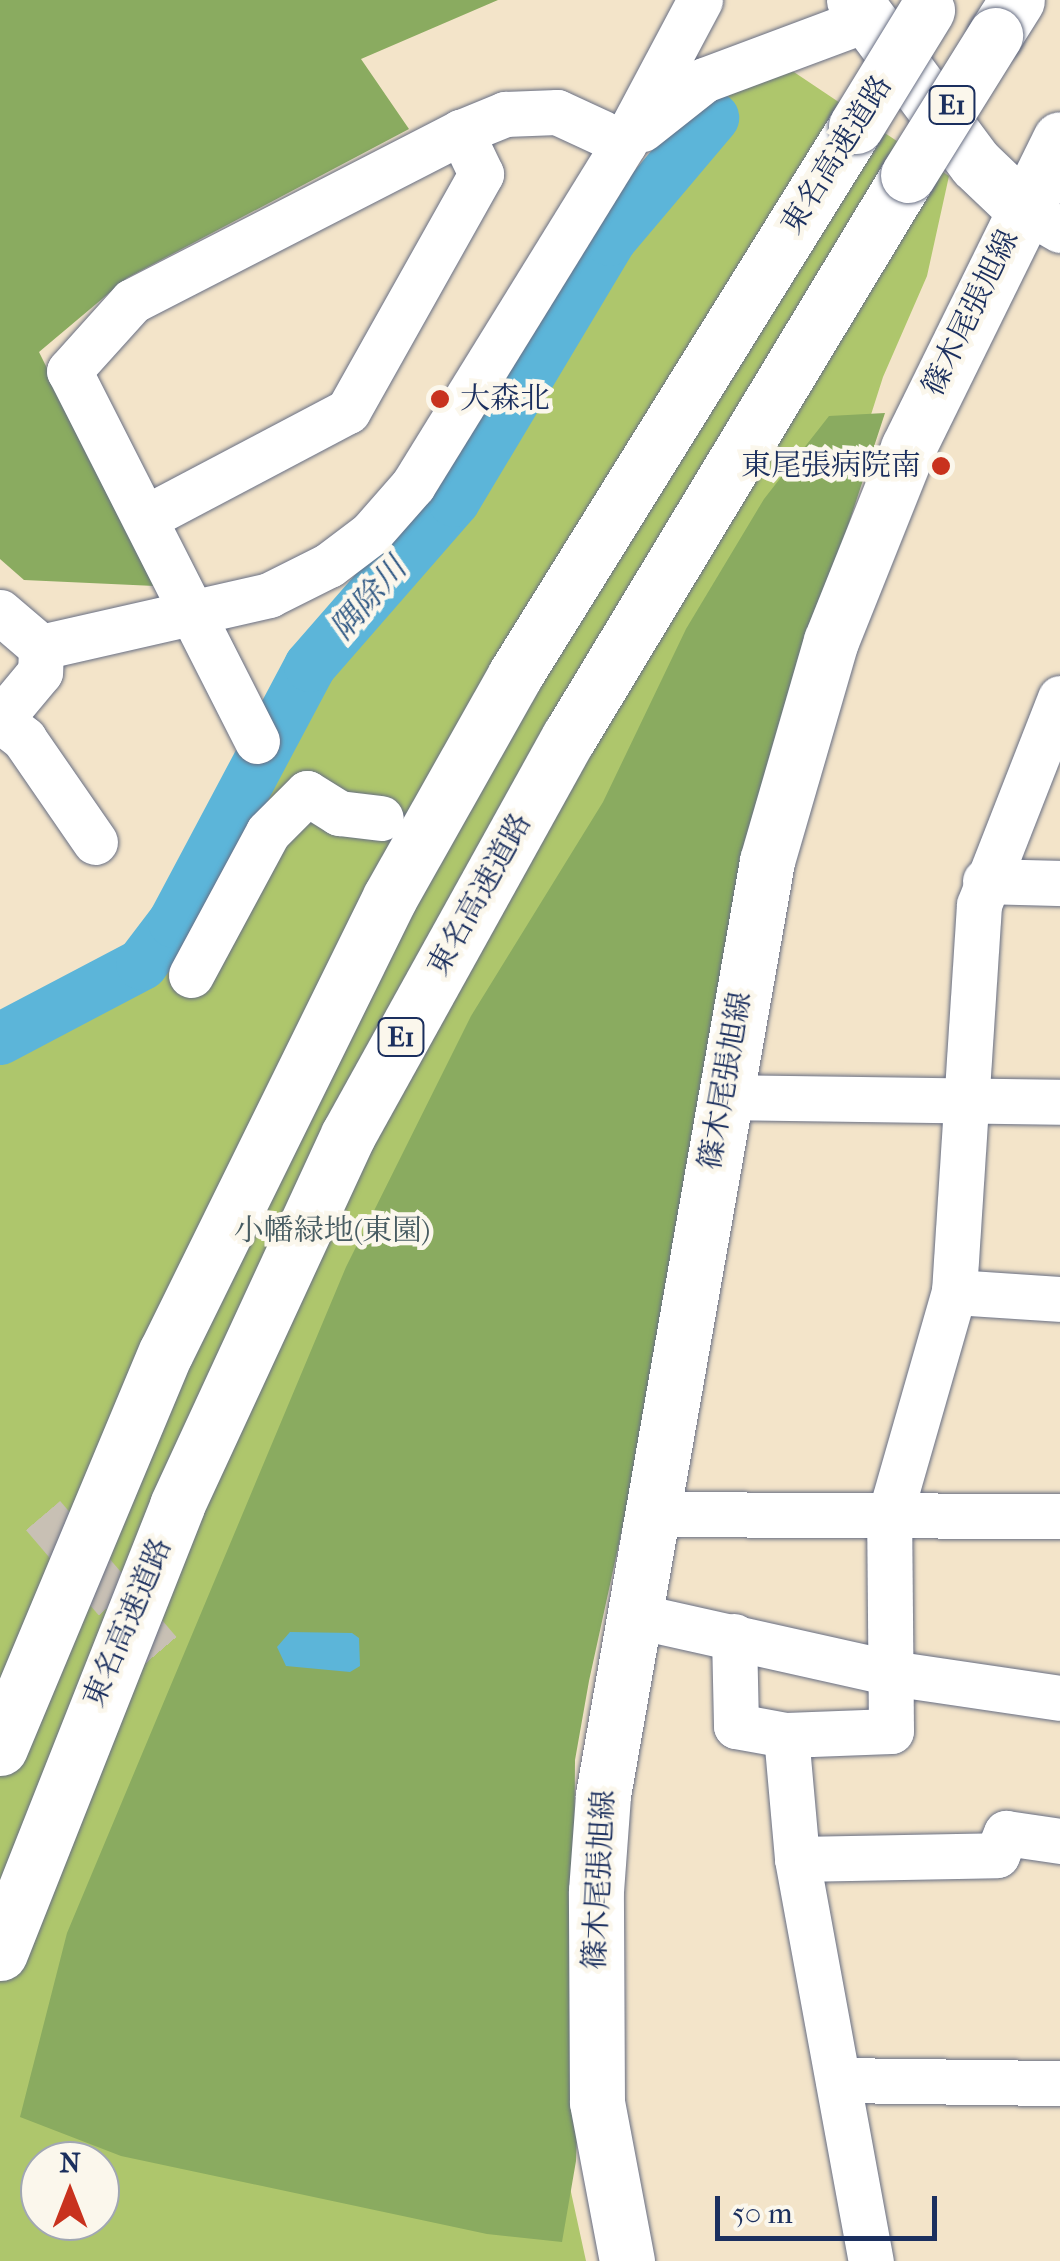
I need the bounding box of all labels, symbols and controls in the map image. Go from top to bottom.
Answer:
street label: 東名高速道路 [774,69,900,241]
road number: E1 [927,82,977,128]
street label: 篠木尾張旭線 [915,224,1027,402]
place label: 大森北 [460,381,550,417]
marker: 大森北 [429,388,451,410]
place label: 東尾張病院南 [741,448,921,484]
marker: 東尾張病院南 [930,455,952,477]
water label: 隅除川 [323,550,415,648]
street label: 東名高速道路 [421,808,539,982]
street label: 篠木尾張旭線 [693,989,759,1173]
road number: E1 [376,1014,426,1060]
park label: 小幡緑地(東園) [234,1213,430,1249]
street label: 東名高速道路 [76,1533,180,1713]
street label: 篠木尾張旭線 [577,1789,623,1971]
north arrow [20,2141,120,2241]
text: N [59,2146,81,2179]
scale bar [720,2176,942,2238]
text: 50 m [732,2196,793,2231]

